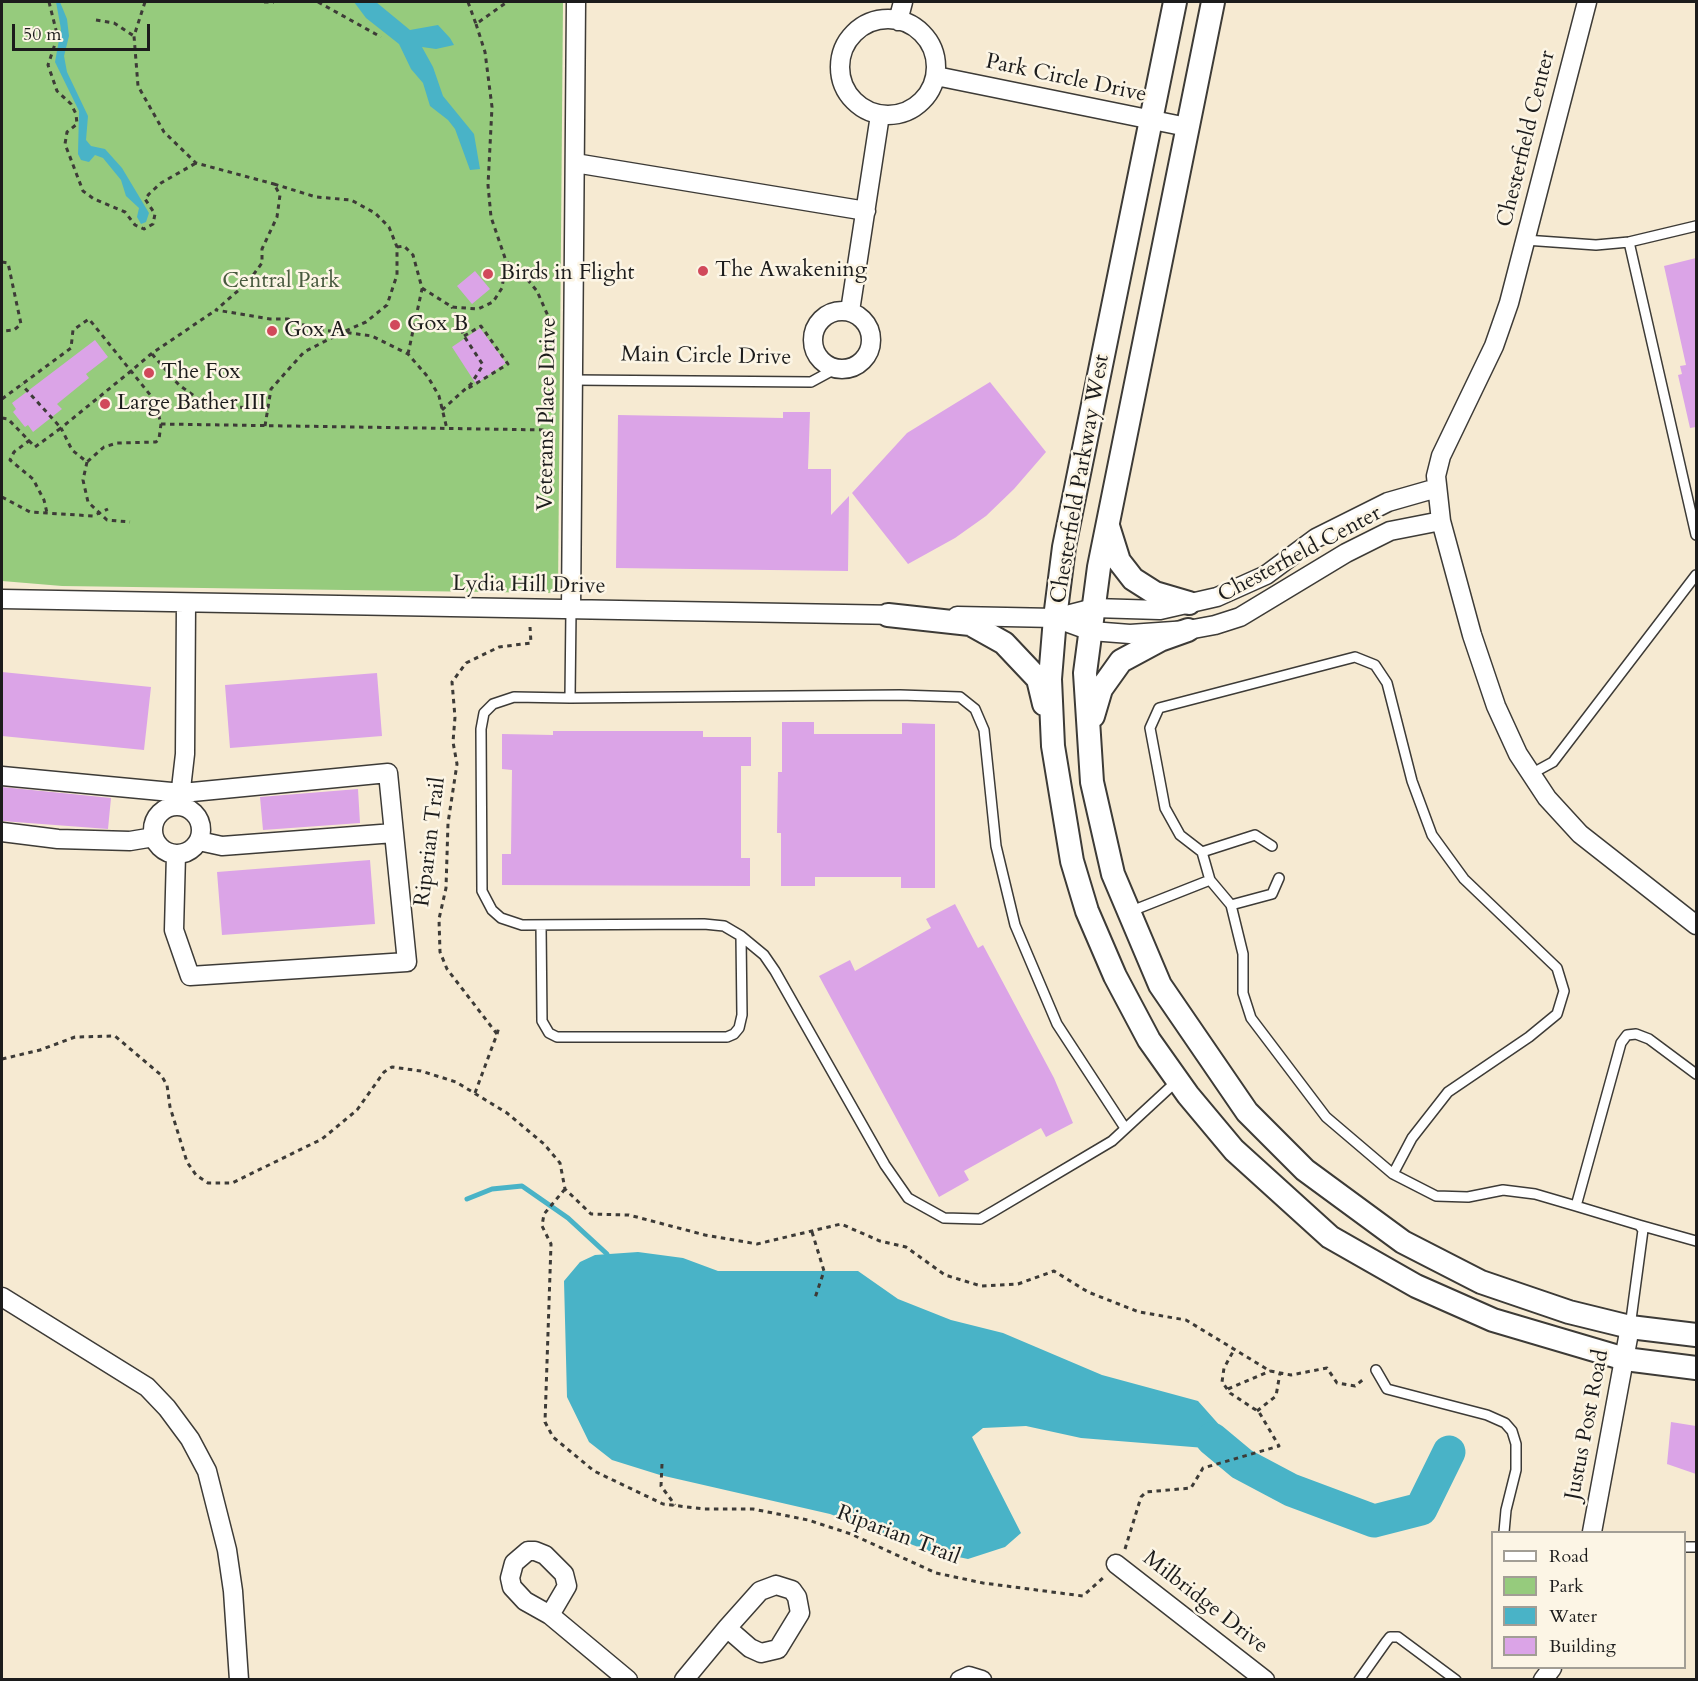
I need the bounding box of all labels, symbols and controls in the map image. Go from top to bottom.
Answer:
scale bar [15,12,153,50]
text: 50 m [23,22,62,47]
street label: Chesterfield Center [1492,48,1562,230]
street label: Park Circle Drive [983,49,1149,109]
place label: The Awakening [715,258,867,284]
place label: Birds in Flight [500,261,634,287]
marker: The Awakening [696,264,710,278]
marker: Birds in Flight [481,267,495,281]
park label: Central Park [222,269,340,295]
place label: Gox B [407,312,468,338]
street label: Veterans Place Drive [533,317,563,511]
place label: Gox A [284,318,346,344]
marker: Gox B [388,318,402,332]
marker: Gox A [265,324,279,338]
street label: Main Circle Drive [620,342,792,372]
street label: Chesterfield Parkway West [1046,352,1116,606]
place label: The Fox [161,360,240,386]
marker: The Fox [142,366,156,380]
place label: Large Bather III [117,391,266,417]
marker: Large Bather III [98,397,112,411]
street label: Chesterfield Center [1214,501,1386,609]
street label: Lydia Hill Drive [452,571,606,601]
street label: Riparian Trail [410,776,452,908]
street label: Justus Post Road [1560,1348,1616,1502]
street label: Riparian Trail [832,1500,964,1572]
legend [1491,1531,1686,1669]
text: Road [1549,1544,1589,1569]
street label: Milbridge Drive [1137,1546,1273,1660]
text: Park [1549,1574,1584,1599]
text: Water [1549,1604,1597,1629]
text: Building [1549,1634,1616,1659]

